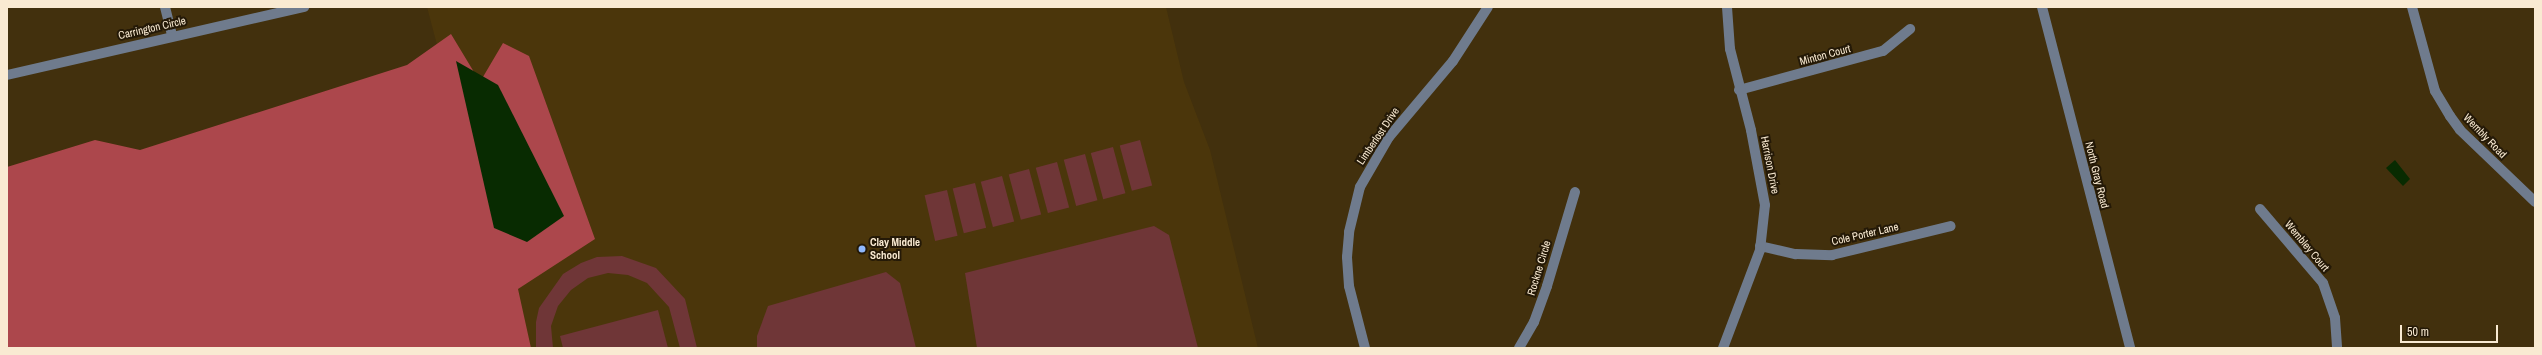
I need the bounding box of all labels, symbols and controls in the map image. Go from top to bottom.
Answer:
street label: Carrington Circle [117,14,187,42]
street label: Minton Court [1798,42,1852,68]
street label: Limberlost Drive [1354,105,1402,167]
street label: Wembly Road [2461,111,2509,161]
street label: Harrison Drive [1758,135,1782,195]
street label: North Gray Road [2082,140,2112,210]
street label: Wembley Court [2282,218,2332,274]
street label: Cole Porter Lane [1830,220,1900,248]
place label: Clay Middle School [870,236,920,262]
street label: Rockne Circle [1524,239,1554,297]
marker: Clay Middle School [857,244,867,254]
scale bar [2402,317,2500,343]
text: 50 m [2407,324,2429,340]

